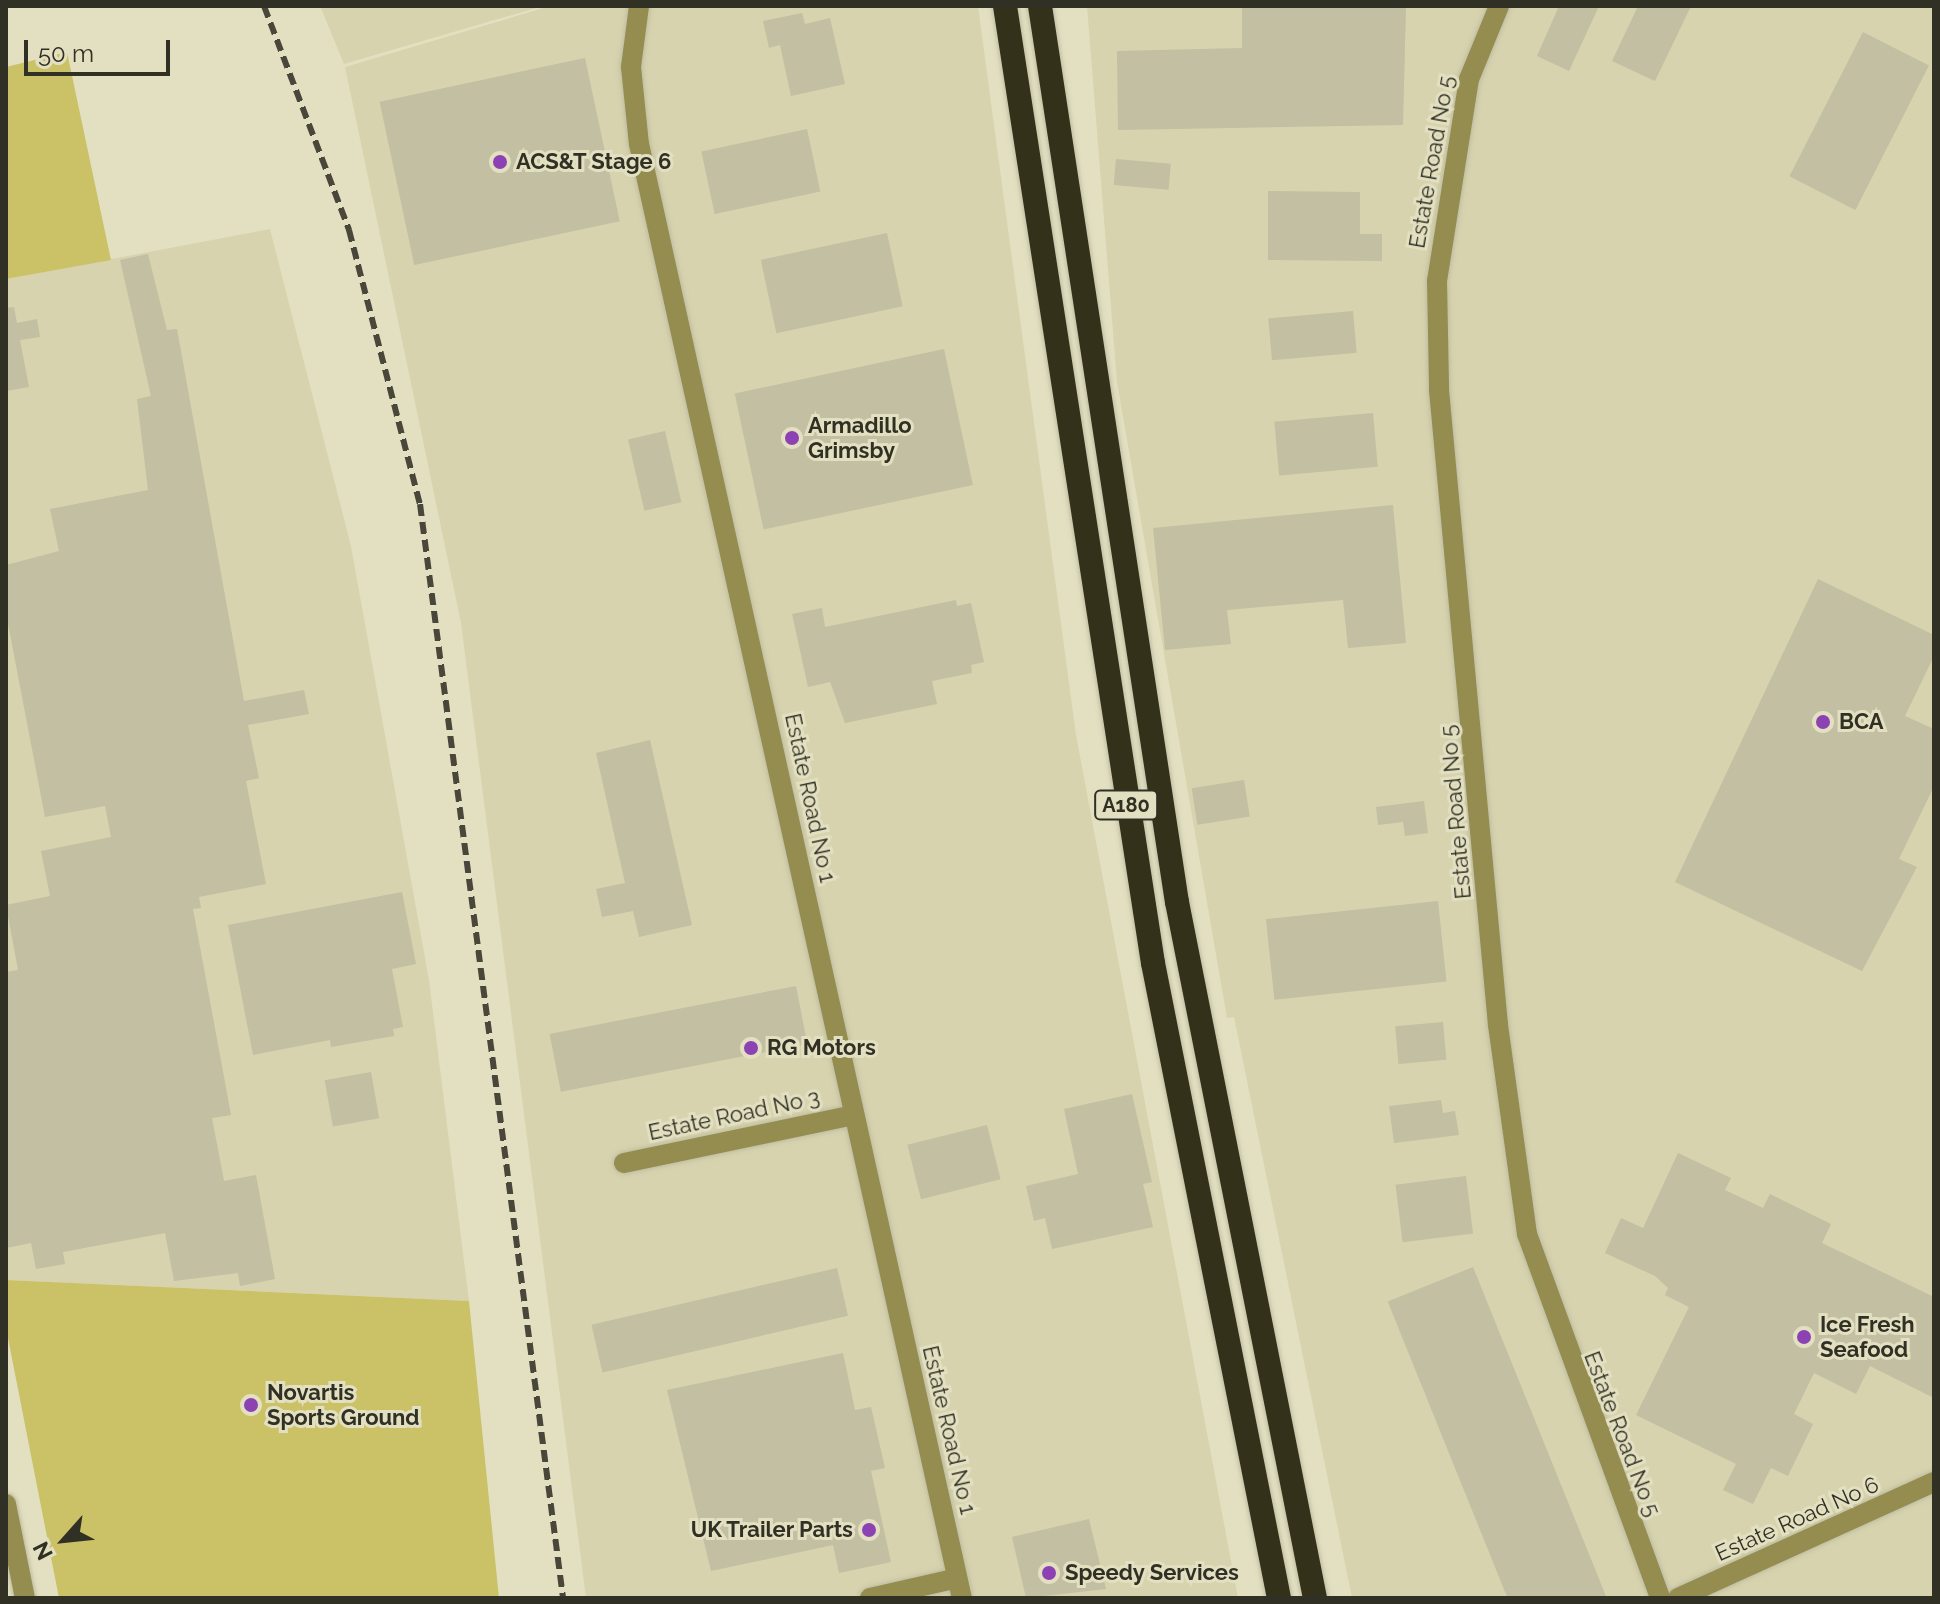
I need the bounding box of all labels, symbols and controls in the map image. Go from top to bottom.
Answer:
scale bar [28,24,174,74]
text: 50 m [38,39,94,68]
street label: Estate Road No 5 [1404,74,1460,250]
place label: ACS&T Stage 6 [516,149,672,175]
marker: ACS&T Stage 6 [491,153,509,171]
place label: Armadillo Grimsby [808,412,911,464]
marker: Armadillo Grimsby [783,429,801,447]
place label: BCA [1839,709,1884,735]
street label: Estate Road No 1 [779,711,841,885]
marker: BCA [1814,713,1832,731]
street label: Estate Road No 5 [1435,724,1477,900]
road number: A180 [1094,789,1158,821]
place label: RG Motors [767,1035,876,1061]
marker: RG Motors [742,1039,760,1057]
street label: Estate Road No 3 [646,1084,822,1146]
place label: Ice Fresh Seafood [1820,1311,1915,1362]
marker: Ice Fresh Seafood [1795,1328,1813,1346]
street label: Estate Road No 1 [917,1343,981,1517]
street label: Estate Road No 5 [1578,1348,1666,1520]
place label: Novartis Sports Ground [267,1379,420,1430]
marker: Novartis Sports Ground [242,1396,260,1414]
street label: Estate Road No 6 [1711,1471,1883,1567]
north arrow [24,1500,104,1580]
place label: UK Trailer Parts [689,1517,853,1543]
marker: UK Trailer Parts [860,1521,878,1539]
text: N [27,1538,58,1564]
place label: Speedy Services [1065,1560,1239,1586]
marker: Speedy Services [1040,1564,1058,1582]

